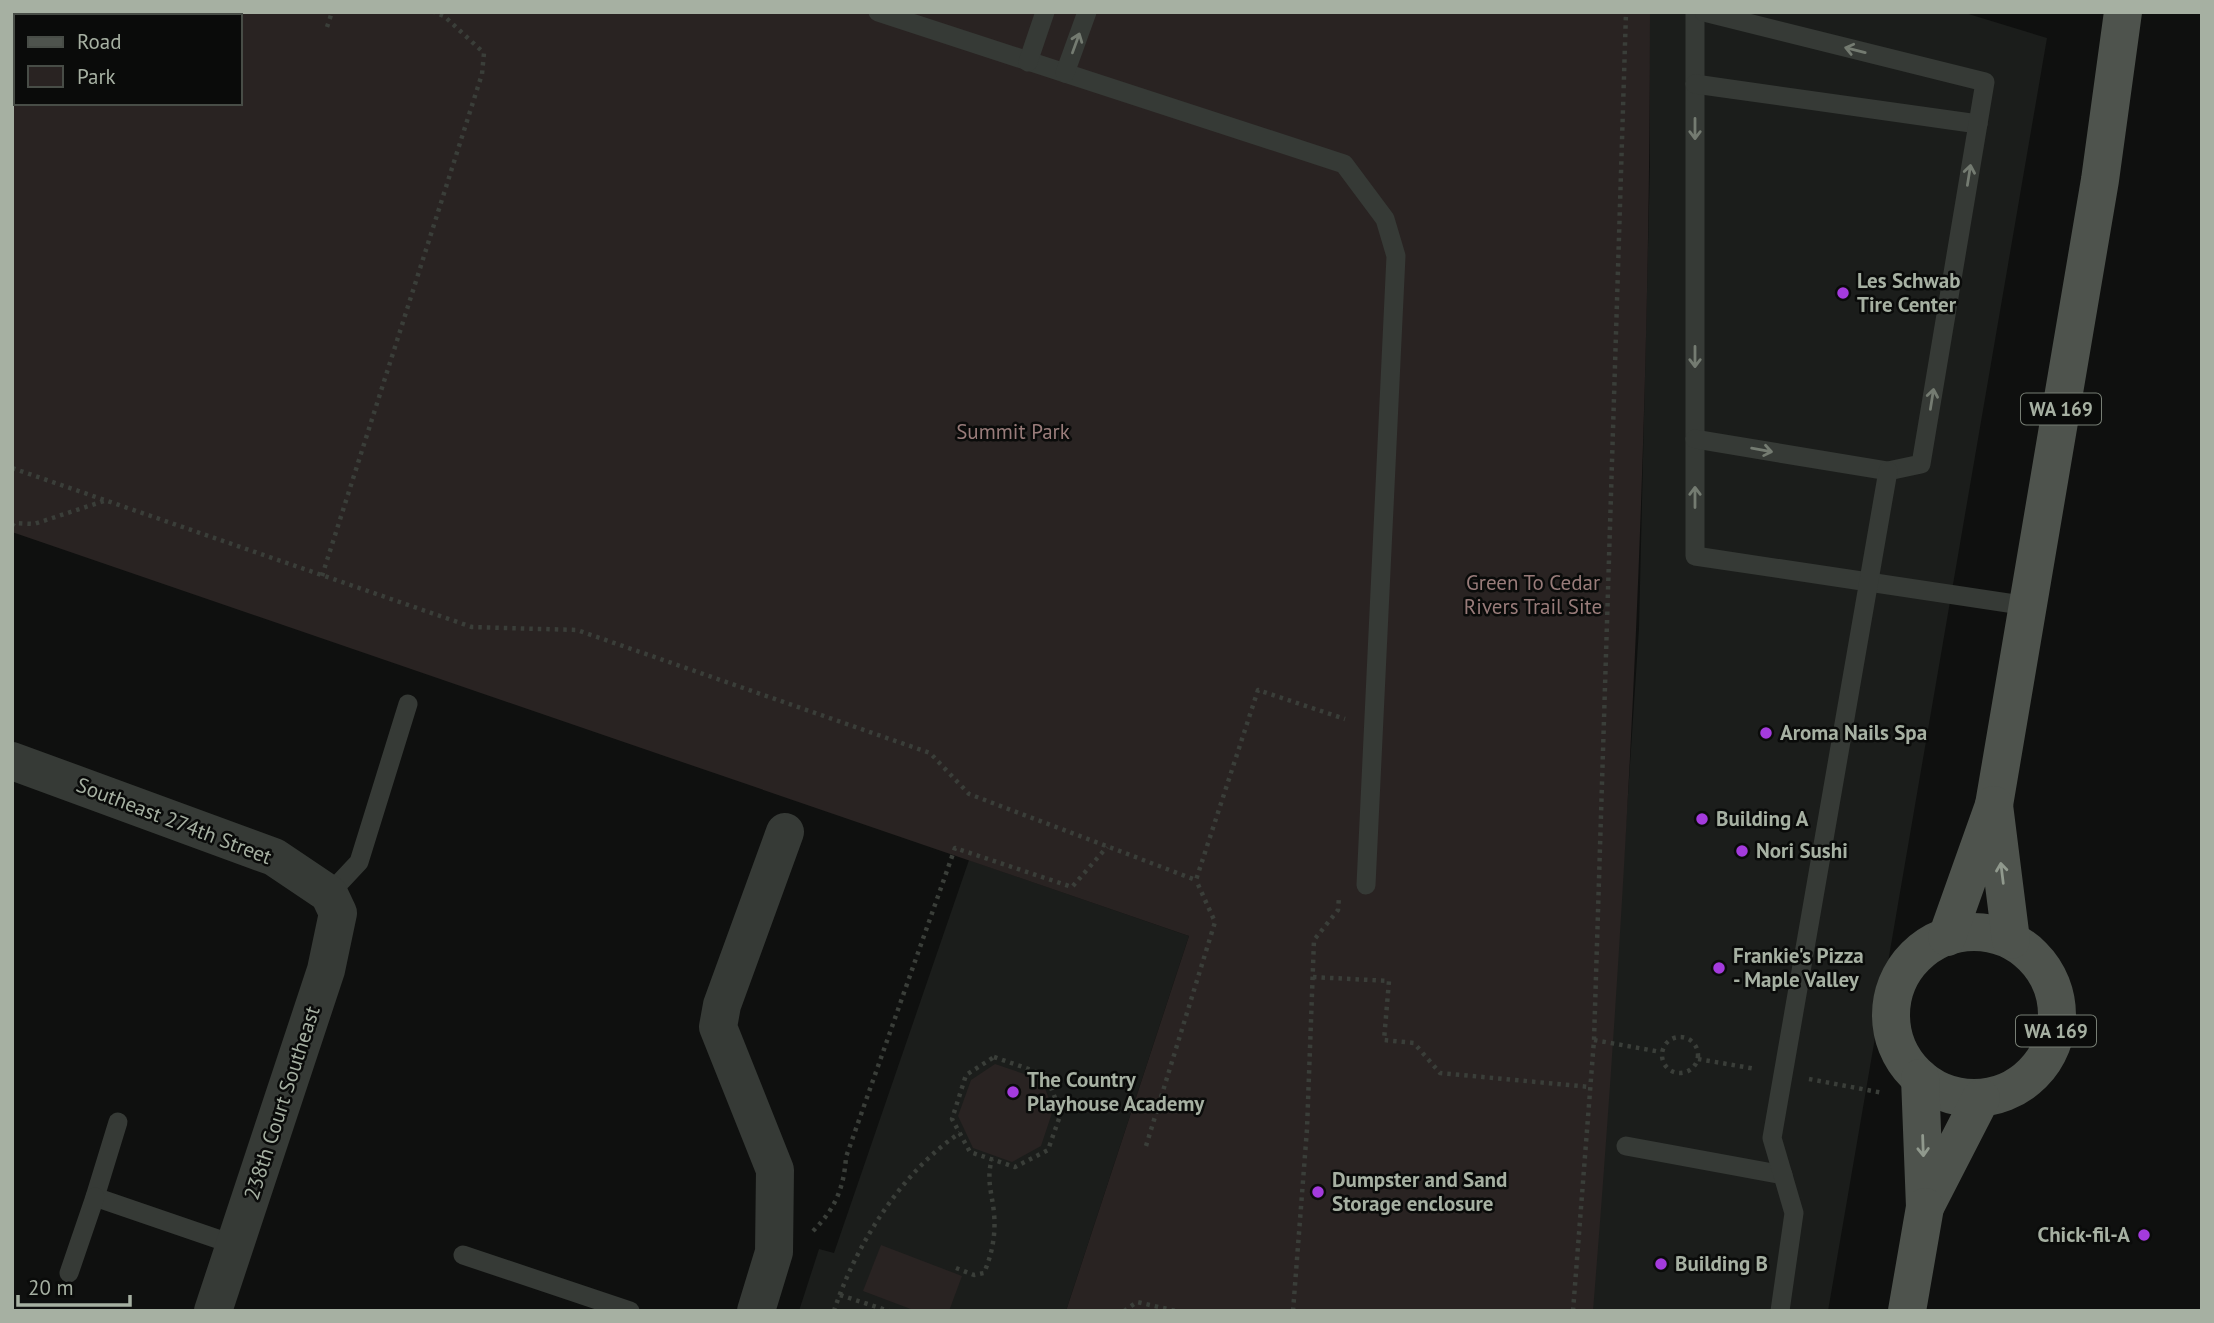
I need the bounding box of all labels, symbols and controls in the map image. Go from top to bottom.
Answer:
legend [14,14,242,105]
text: Road [77,28,121,55]
one-way arrow [1071,32,1083,54]
one-way arrow [1844,43,1867,56]
text: Park [77,63,116,90]
one-way arrow [1688,118,1701,141]
one-way arrow [1963,164,1976,187]
place label: Les Schwab Tire Center [1857,267,1960,318]
marker: Les Schwab Tire Center [1835,285,1851,301]
one-way arrow [1688,345,1702,368]
one-way arrow [1926,388,1939,411]
road number: WA 169 [2021,394,2101,424]
park label: Summit Park [956,418,1070,445]
one-way arrow [1750,444,1773,457]
one-way arrow [1688,486,1702,509]
park label: Green To Cedar Rivers Trail Site [1464,569,1602,620]
place label: Aroma Nails Spa [1780,719,1927,746]
marker: Aroma Nails Spa [1758,725,1774,741]
street label: Southeast 274th Street [73,771,276,870]
place label: Building A [1716,805,1809,832]
marker: Building A [1694,811,1710,827]
place label: Nori Sushi [1756,837,1848,864]
marker: Nori Sushi [1734,843,1750,859]
one-way arrow [1996,862,2009,884]
place label: Frankie's Pizza - Maple Valley [1733,942,1864,993]
marker: Frankie's Pizza - Maple Valley [1711,960,1727,976]
street label: 238th Court Southeast [237,1002,326,1203]
road number: WA 169 [2016,1015,2096,1046]
place label: The Country Playhouse Academy [1027,1066,1205,1117]
marker: The Country Playhouse Academy [1005,1084,1021,1100]
one-way arrow [1916,1135,1929,1158]
place label: Dumpster and Sand Storage enclosure [1332,1166,1507,1217]
marker: Dumpster and Sand Storage enclosure [1310,1184,1326,1200]
place label: Chick-fil-A [2037,1221,2130,1248]
marker: Chick-fil-A [2136,1227,2152,1243]
place label: Building B [1675,1250,1768,1277]
marker: Building B [1653,1256,1669,1272]
scale bar [18,1264,130,1308]
text: 20 m [28,1274,74,1301]

